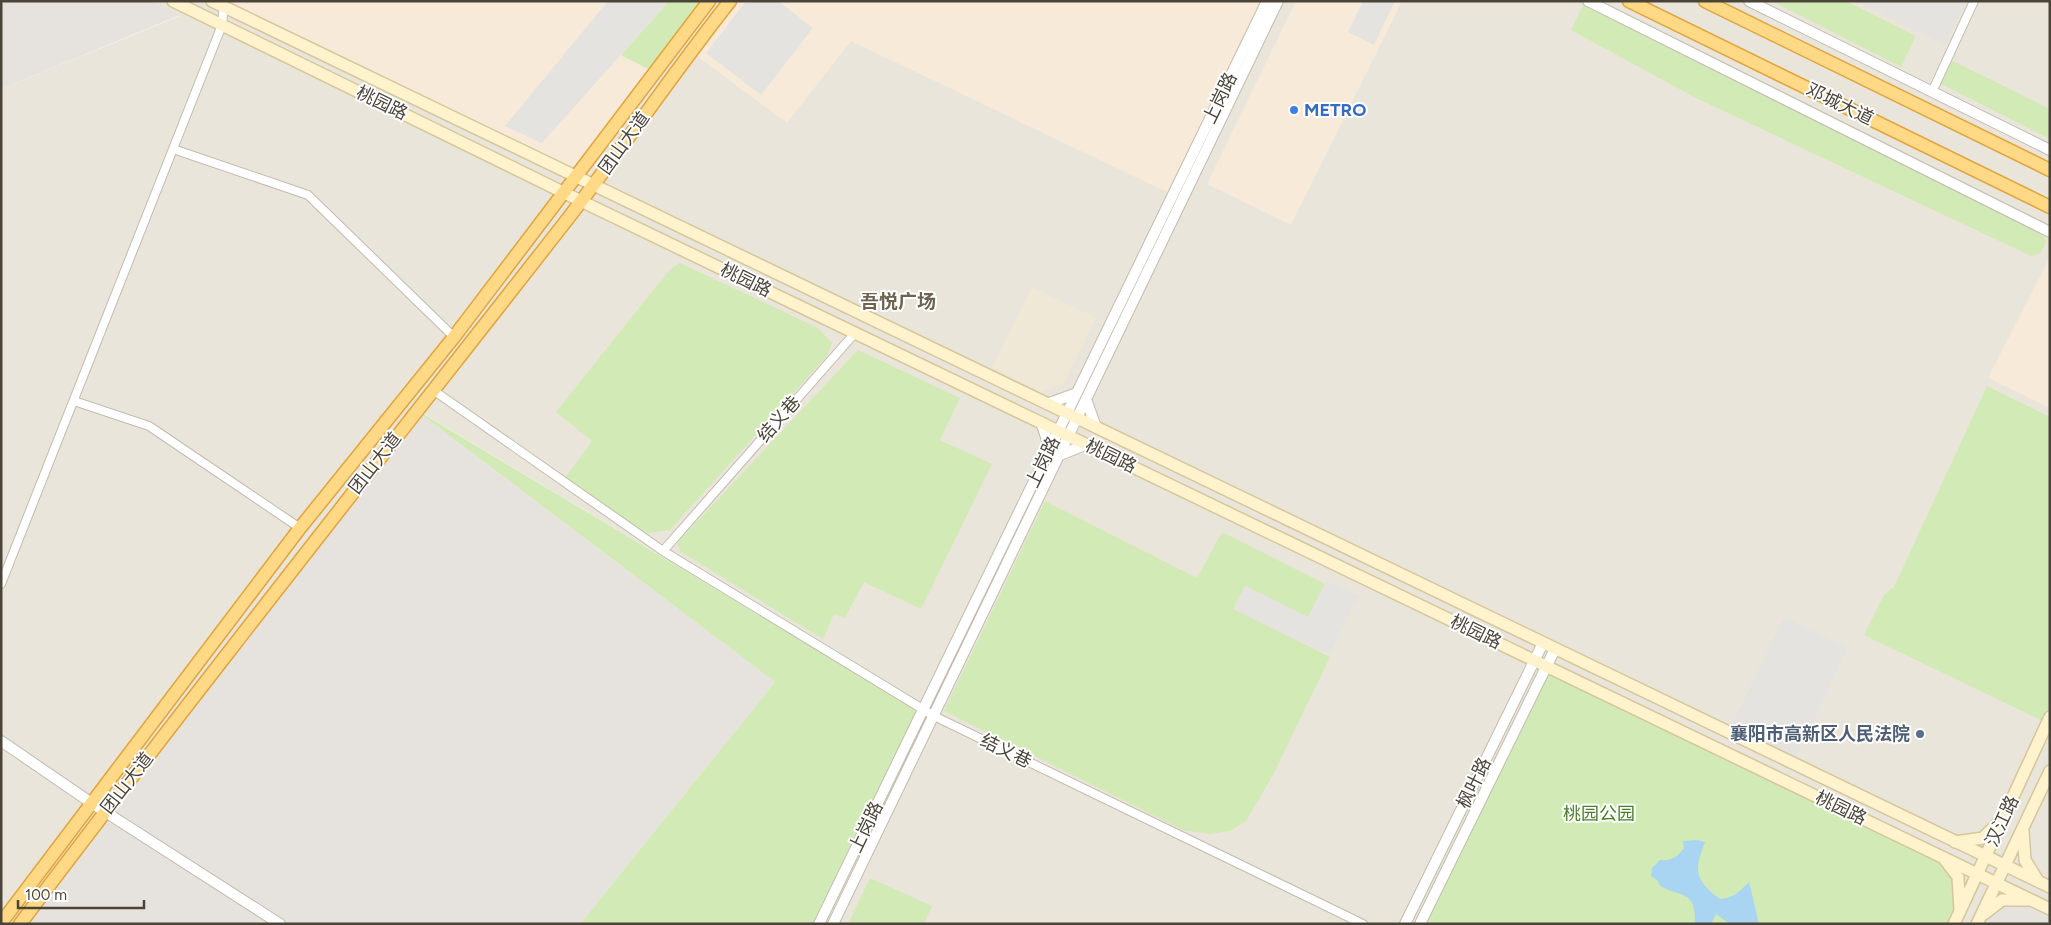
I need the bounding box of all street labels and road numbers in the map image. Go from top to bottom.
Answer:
street label: 上岗路 [1198,69,1242,127]
street label: 邓城大道 [1803,78,1877,130]
street label: 桃园路 [353,81,411,125]
street label: 团山大道 [594,107,654,179]
street label: 桃园路 [717,258,775,302]
street label: 结义巷 [753,391,805,447]
street label: 团山大道 [344,428,406,498]
street label: 上岗路 [1021,433,1065,491]
street label: 桃园路 [1082,434,1140,478]
street label: 桃园路 [1447,610,1505,654]
street label: 结义巷 [977,729,1035,773]
street label: 团山大道 [96,748,158,818]
street label: 枫叶路 [1452,754,1496,812]
street label: 桃园路 [1812,786,1870,830]
street label: 汉江路 [1981,792,2023,850]
street label: 上岗路 [844,798,888,856]

